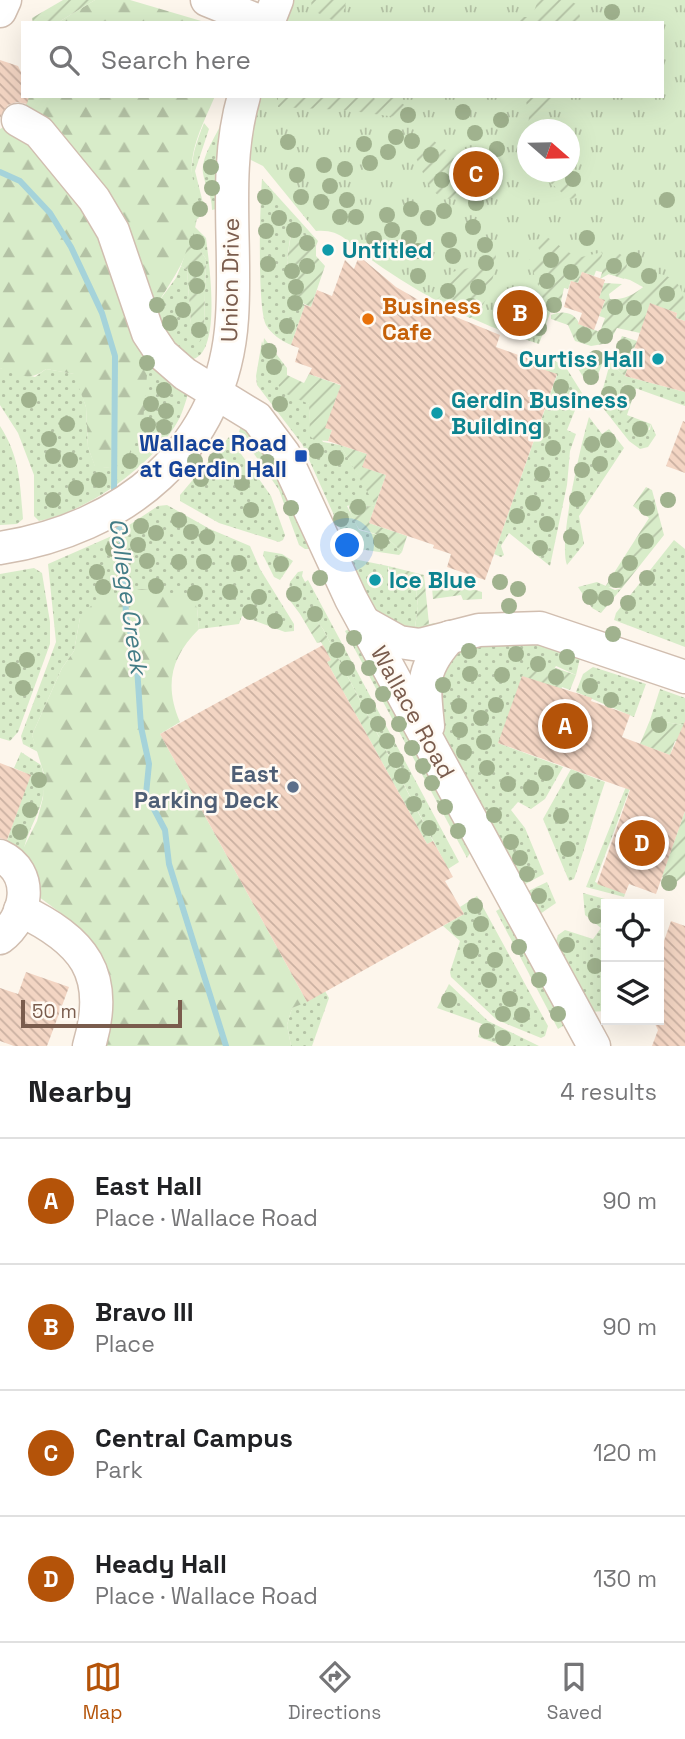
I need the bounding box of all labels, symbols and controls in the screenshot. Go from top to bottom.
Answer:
search box [21,21,664,98]
icon: search [45,41,83,79]
text: Search here [101,43,251,77]
north arrow [517,119,580,182]
pin: C [453,148,499,200]
street label: Union Drive [214,218,246,342]
place label: Untitled [342,235,432,265]
marker: Untitled [320,242,336,258]
pin: B [497,287,543,339]
place label: Business Cafe [382,291,481,347]
marker: Business Cafe [360,311,376,327]
place label: Curtiss Hall [519,344,644,374]
marker: Curtiss Hall [650,351,666,367]
place label: Gerdin Business Building [451,385,628,441]
marker: Gerdin Business Building [429,405,445,421]
place label: Wallace Road at Gerdin Hall [139,428,287,484]
marker: Wallace Road at Gerdin Hall [293,448,309,464]
water label: College Creek [102,516,155,679]
your location [330,528,364,562]
place label: Ice Blue [389,565,477,595]
marker: Ice Blue [367,572,383,588]
street label: Wallace Road [364,640,462,784]
pin: A [542,700,588,752]
place label: East Parking Deck [134,759,279,815]
marker: East Parking Deck [285,779,301,795]
pin: D [619,817,665,869]
map controls [601,899,664,1025]
button: locate [601,899,664,962]
button: layers [601,962,664,1025]
scale bar [21,997,182,1029]
text: 50 m [32,999,77,1024]
text: Nearby [28,1072,132,1111]
text: 4 results [560,1077,657,1107]
text: East Hall [95,1169,202,1203]
text: A [44,1186,58,1216]
text: 90 m [602,1186,657,1216]
text: Place · Wallace Road [95,1203,318,1233]
text: Bravo III [95,1295,194,1329]
text: B [43,1312,59,1342]
text: 90 m [602,1312,657,1342]
text: Place [95,1329,155,1359]
text: Central Campus [95,1421,293,1455]
text: C [44,1438,58,1468]
text: 120 m [593,1438,657,1468]
text: Park [95,1455,143,1485]
text: Heady Hall [95,1547,227,1581]
text: D [43,1564,59,1594]
text: 130 m [593,1564,657,1594]
text: Place · Wallace Road [95,1581,318,1611]
tab: Map [83,1658,122,1725]
tab: Directions [288,1658,381,1725]
tab: Saved [547,1658,602,1725]

